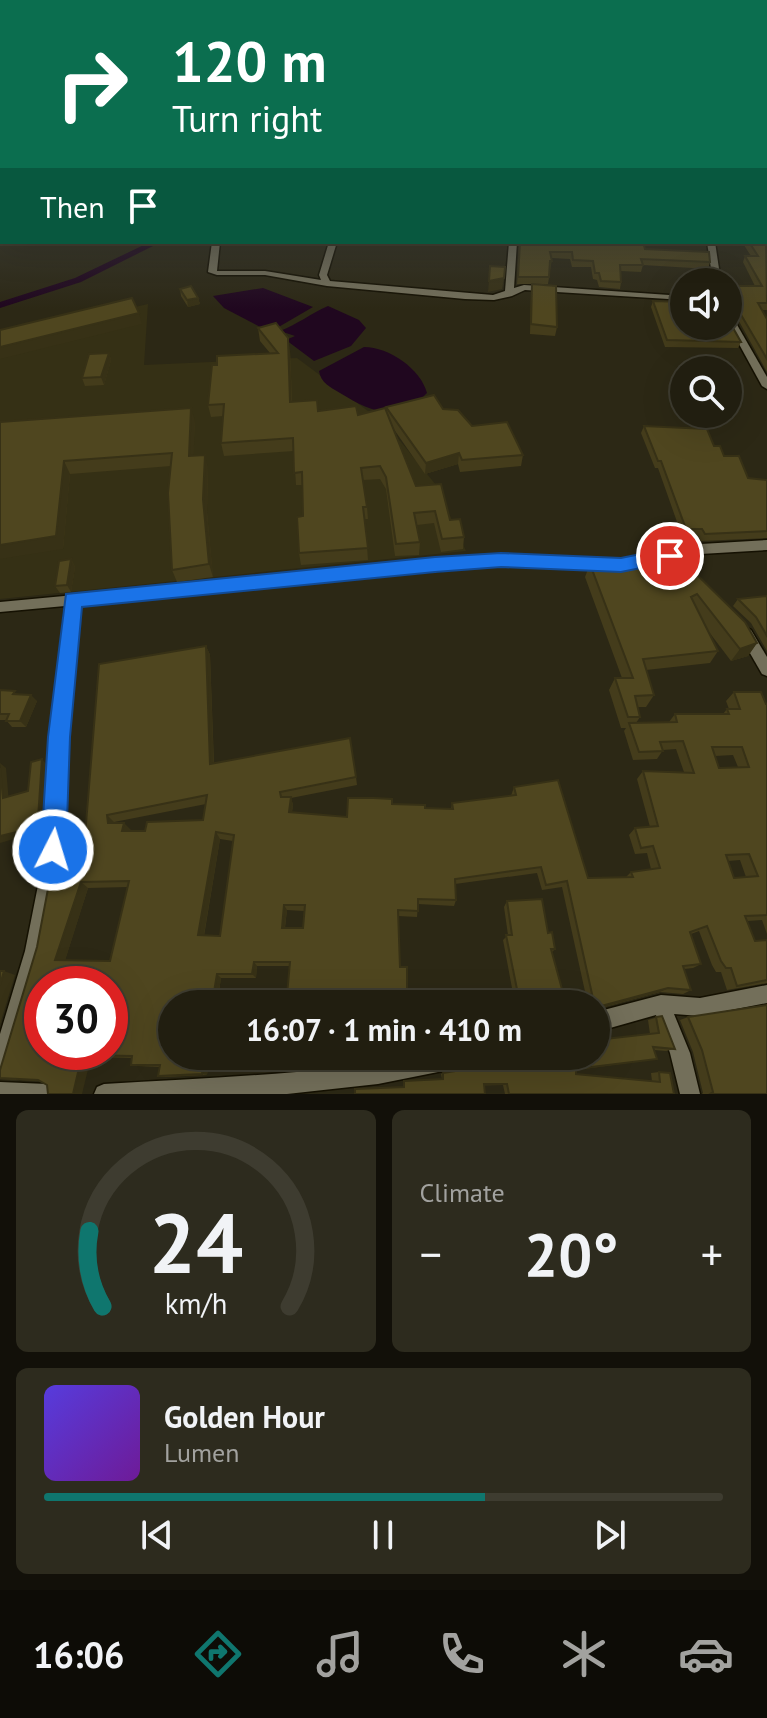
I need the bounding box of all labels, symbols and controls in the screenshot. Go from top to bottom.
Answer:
text: 120 m [172,25,327,97]
icon: right [40,32,144,136]
text: Turn right [172,95,322,142]
icon: arrive [121,184,165,228]
text: Then [40,187,105,226]
map controls [670,268,742,428]
button: sound [670,268,742,340]
button: search [670,356,742,428]
pin [636,522,704,590]
icon: arrive [648,534,692,578]
position arrow [11,808,95,892]
speed limit sign: 30 [24,966,128,1070]
text: 16:07 · 1 min · 410 m [246,1010,522,1049]
text: Climate [420,1176,505,1209]
text: 24 [149,1188,243,1296]
text: 20° [524,1215,618,1293]
text: − [420,1225,442,1282]
text: + [701,1225,723,1282]
text: km/h [164,1285,227,1322]
text: Golden Hour [164,1397,325,1436]
text: Lumen [164,1436,239,1469]
icon: previous [135,1513,179,1557]
icon: pause [361,1513,405,1557]
icon: next [588,1513,632,1557]
icon: directions [190,1626,246,1682]
icon: music [312,1626,368,1682]
icon: phone [434,1626,490,1682]
icon: climate [556,1626,612,1682]
icon: car [678,1626,734,1682]
text: 16:06 [33,1631,124,1678]

